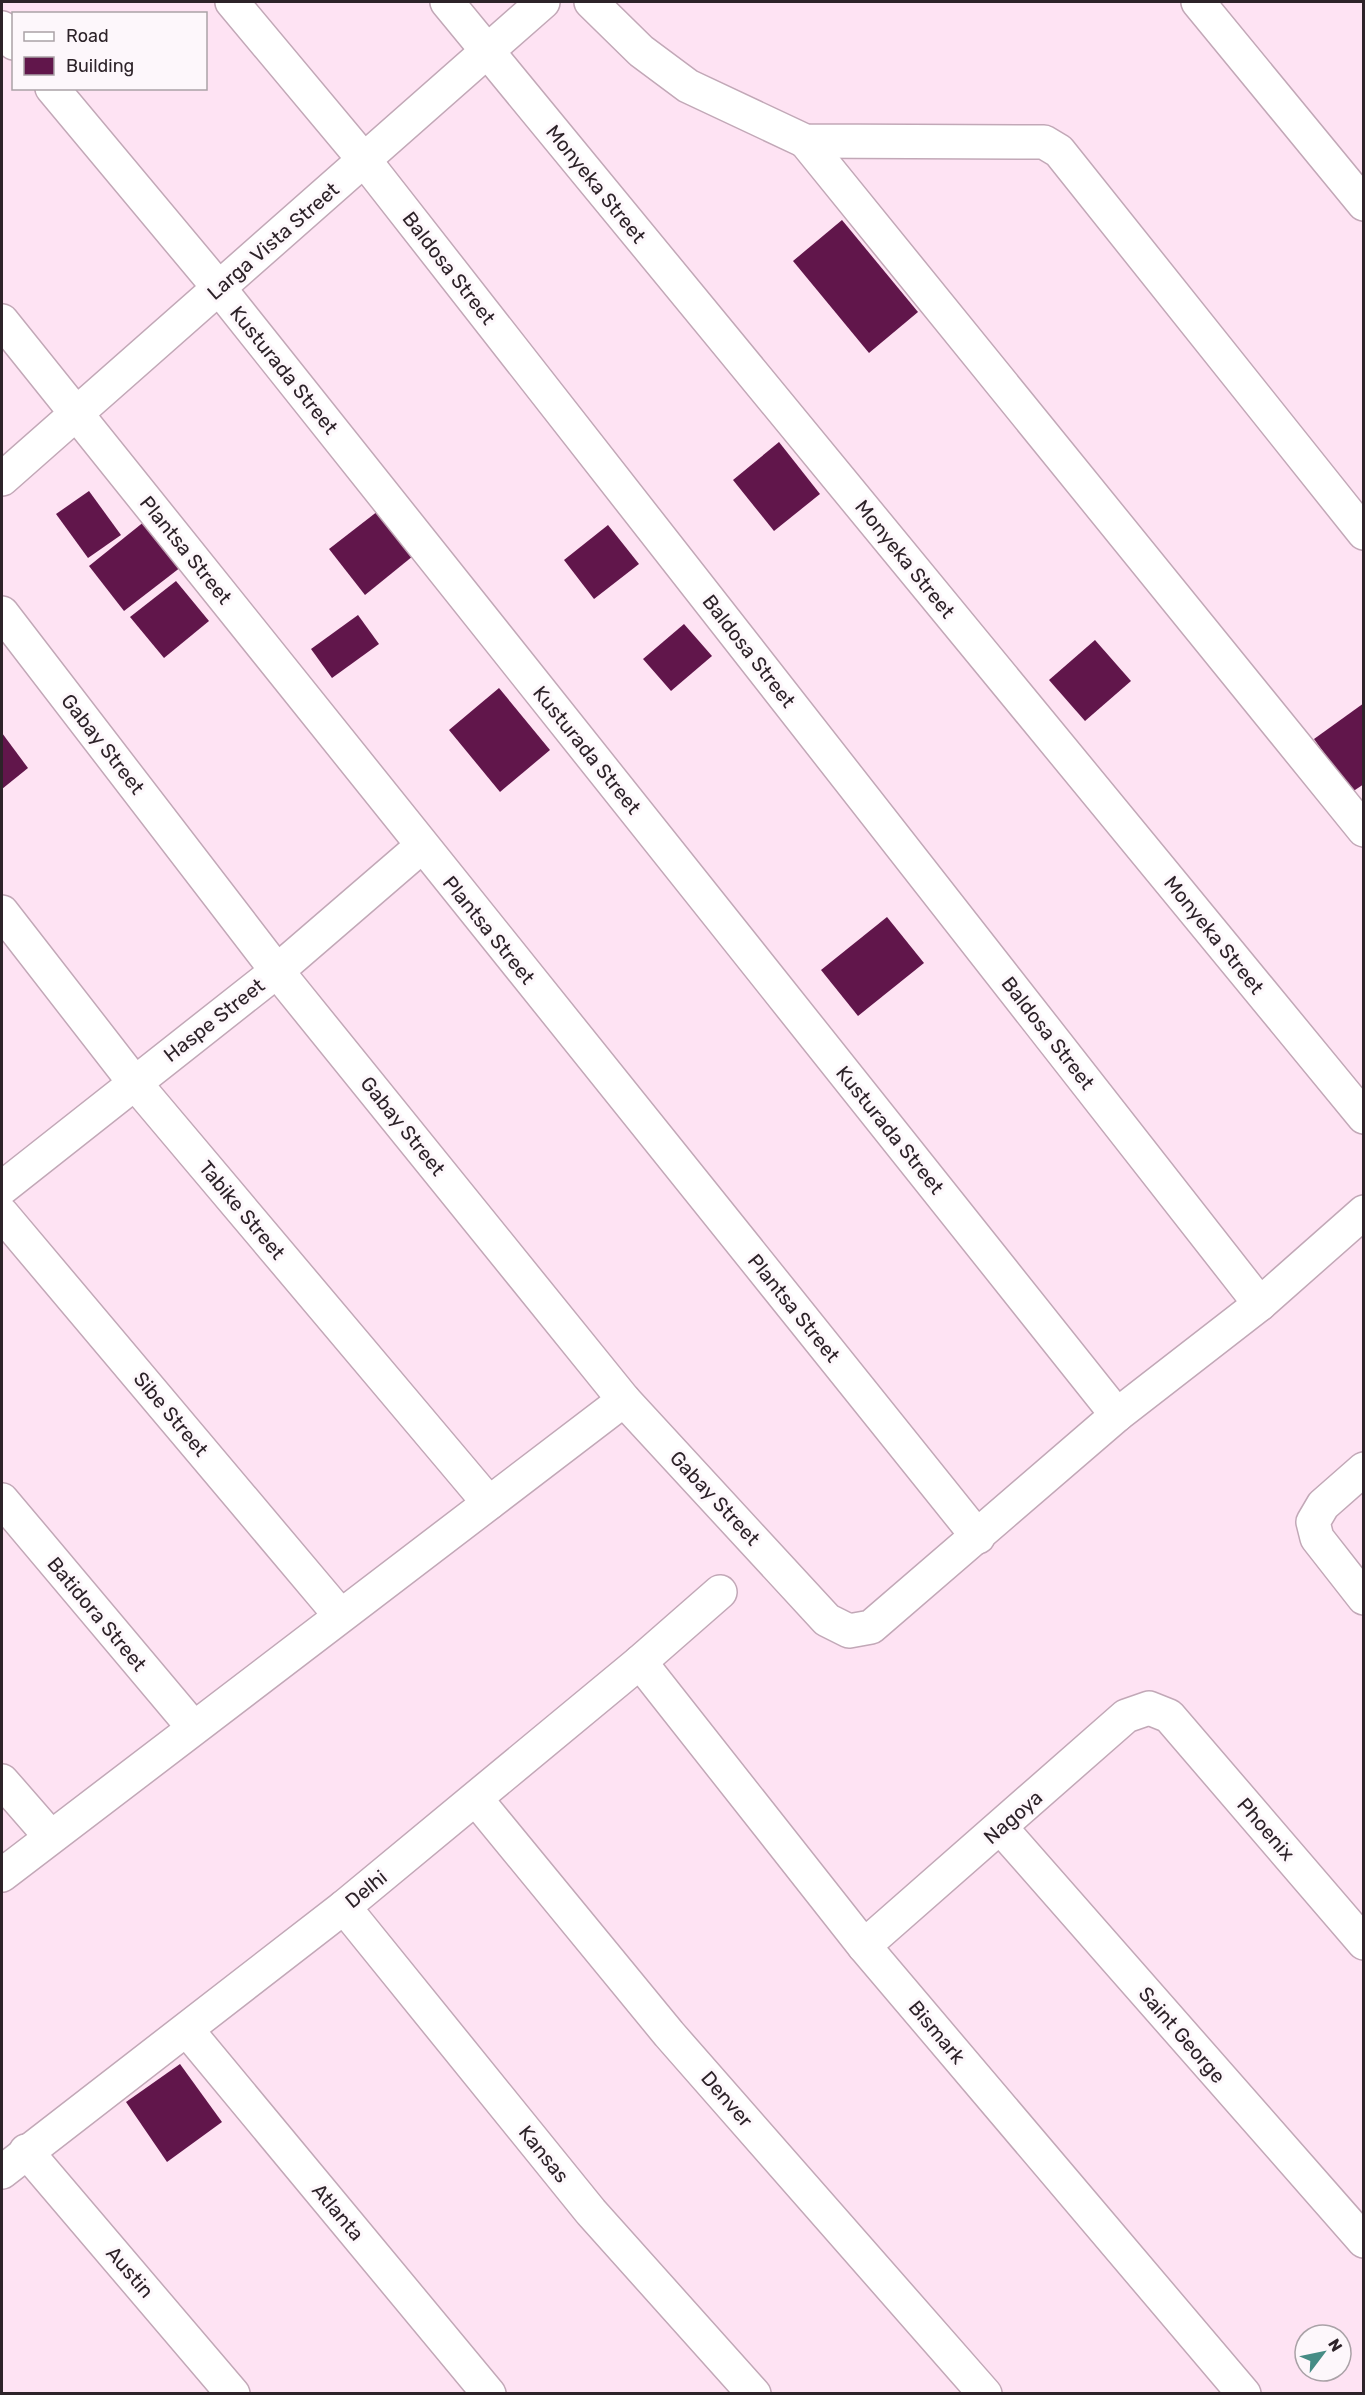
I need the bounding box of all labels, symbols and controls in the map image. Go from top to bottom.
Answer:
legend [12,12,207,90]
text: Road [66,25,109,47]
text: Building [66,55,134,77]
street label: Monyeka Street [541,120,651,248]
street label: Larga Vista Street [202,177,344,305]
street label: Baldosa Street [397,207,501,329]
street label: Kusturada Street [225,301,343,439]
street label: Plantsa Street [135,491,237,609]
street label: Monyeka Street [850,495,960,623]
street label: Baldosa Street [697,590,801,712]
street label: Kusturada Street [528,681,646,819]
street label: Gabay Street [56,689,150,799]
street label: Plantsa Street [438,871,540,989]
street label: Monyeka Street [1159,871,1269,999]
street label: Baldosa Street [996,972,1100,1094]
street label: Haspe Street [159,973,269,1067]
street label: Kusturada Street [831,1061,949,1199]
street label: Gabay Street [356,1072,450,1181]
street label: Tabike Street [194,1156,290,1264]
street label: Plantsa Street [743,1249,845,1367]
street label: Sibe Street [129,1367,213,1461]
street label: Gabay Street [665,1446,765,1550]
street label: Batidora Street [42,1552,152,1676]
street label: Nagoya [979,1785,1047,1849]
street label: Phoenix [1232,1793,1300,1866]
street label: Delhi [340,1865,392,1913]
street label: Saint George [1134,1982,1230,2088]
street label: Bismark [904,1996,971,2069]
street label: Denver [696,2066,758,2132]
street label: Kansas [514,2121,574,2187]
street label: Atlanta [307,2178,369,2246]
street label: Austin [101,2241,159,2303]
north arrow [1293,2323,1353,2383]
text: N [1324,2335,1346,2355]

